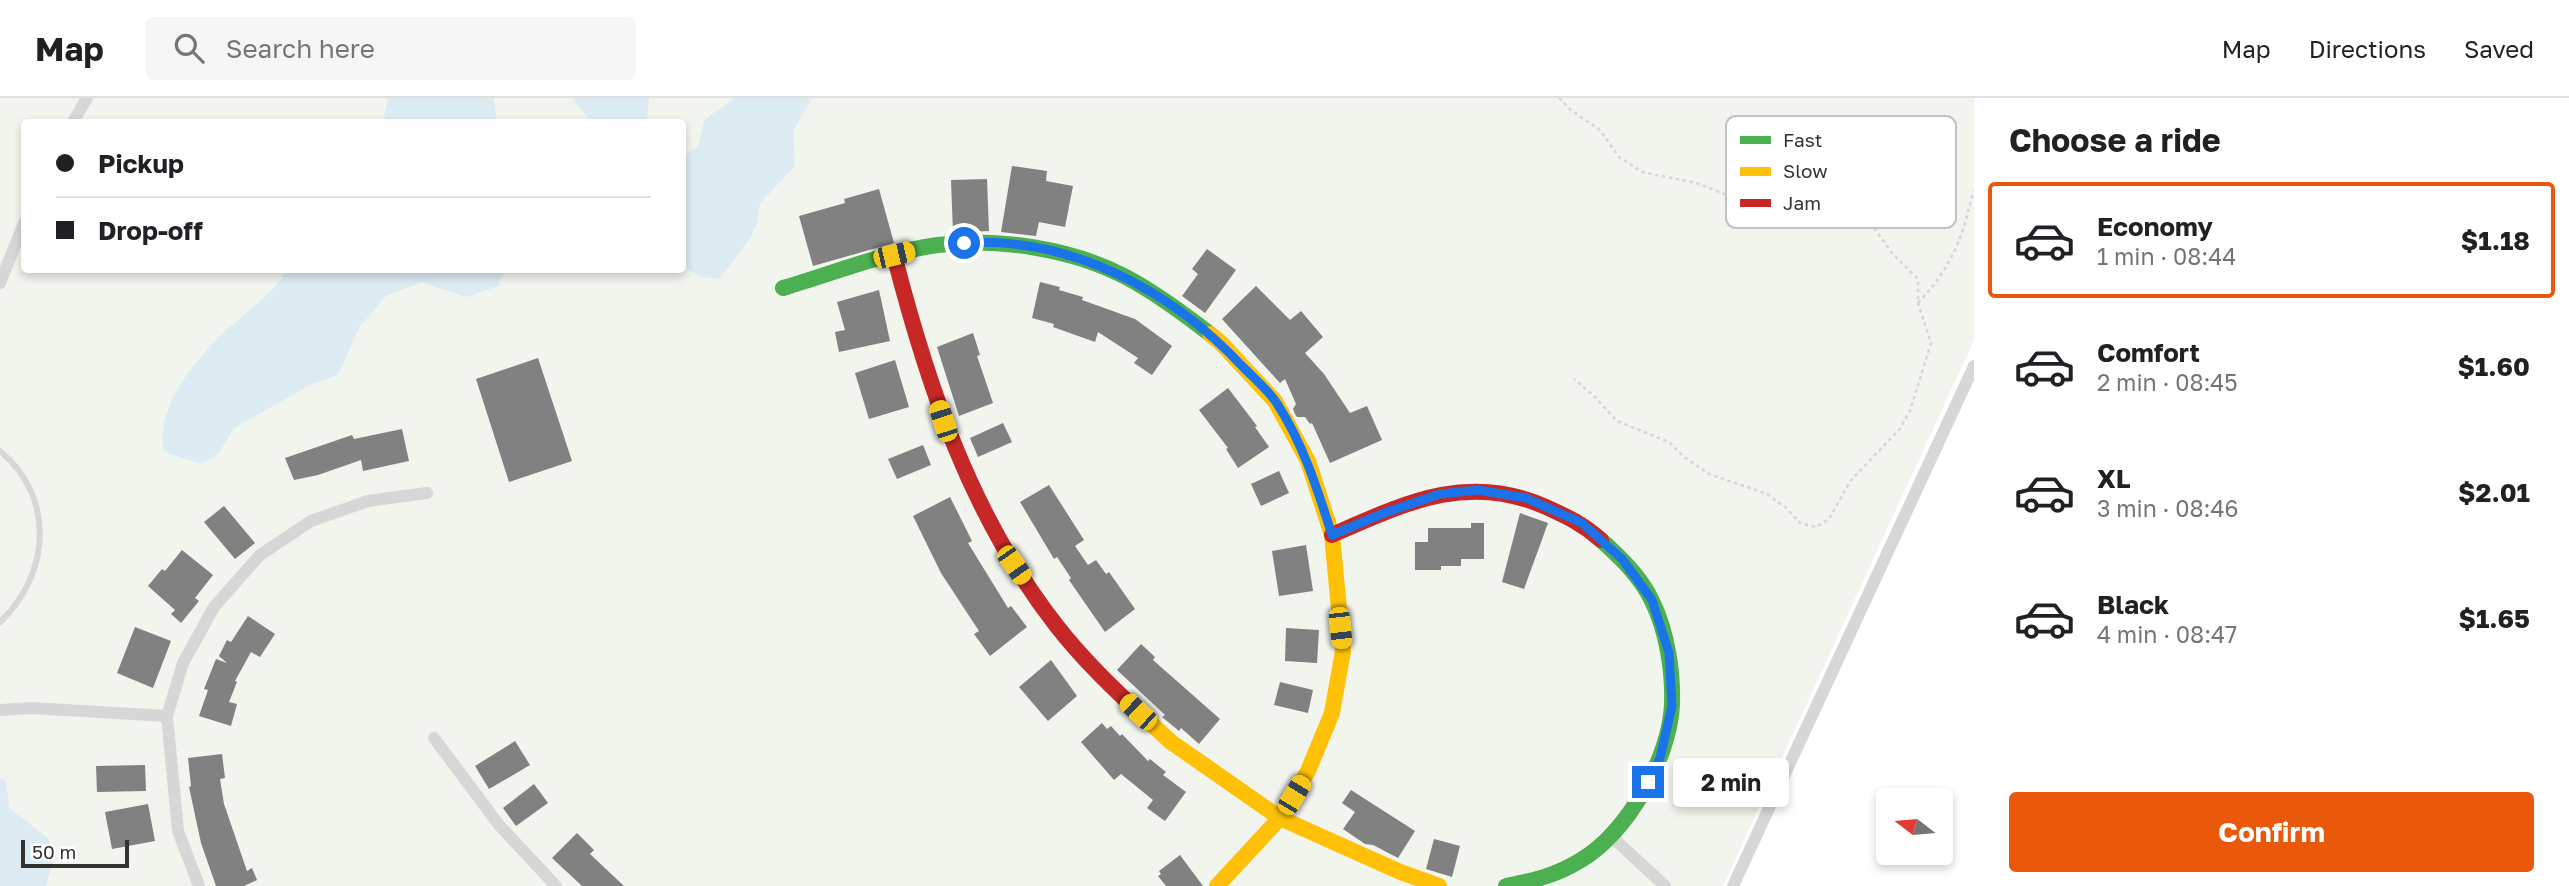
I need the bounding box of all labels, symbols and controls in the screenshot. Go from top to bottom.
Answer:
search box [146,17,636,80]
text: Map [35,29,104,68]
icon: search [170,29,208,67]
text: Search here [226,33,375,64]
text: Map [2222,34,2271,63]
text: Directions [2309,34,2426,63]
text: Saved [2464,34,2534,63]
legend [1726,116,1956,228]
text: Choose a ride [2009,121,2221,159]
text: Fast [1783,128,1822,151]
text: Pickup [98,148,184,179]
text: Slow [1783,159,1828,182]
text: Jam [1783,191,1821,214]
icon: car [2013,209,2076,272]
text: Economy [2097,211,2213,242]
text: Drop-off [98,215,203,246]
text: $1.18 [2461,225,2530,256]
route start [948,227,980,259]
car [872,240,917,270]
text: 1 min · 08:44 [2097,242,2236,270]
icon: car [2013,335,2076,398]
text: Comfort [2097,337,2200,368]
text: $1.60 [2457,351,2530,382]
text: 2 min · 08:45 [2097,368,2238,396]
car [927,398,960,444]
icon: car [2013,461,2076,524]
text: XL [2097,463,2131,494]
text: $2.01 [2458,477,2530,508]
text: 3 min · 08:46 [2097,494,2238,522]
car [994,542,1035,588]
icon: car [2013,587,2076,650]
text: Black [2097,589,2169,620]
text: $1.65 [2458,603,2530,634]
car [1328,606,1353,650]
text: 4 min · 08:47 [2097,620,2237,648]
car [1116,690,1161,734]
callout: 2 min [1672,758,1788,806]
route end [1632,766,1664,798]
text: 2 min [1701,768,1761,796]
car [1275,772,1314,818]
north arrow [1876,788,1953,864]
map controls [1876,788,1953,865]
button: Confirm [2009,792,2534,872]
scale bar [21,837,130,869]
text: 50 m [32,840,76,863]

